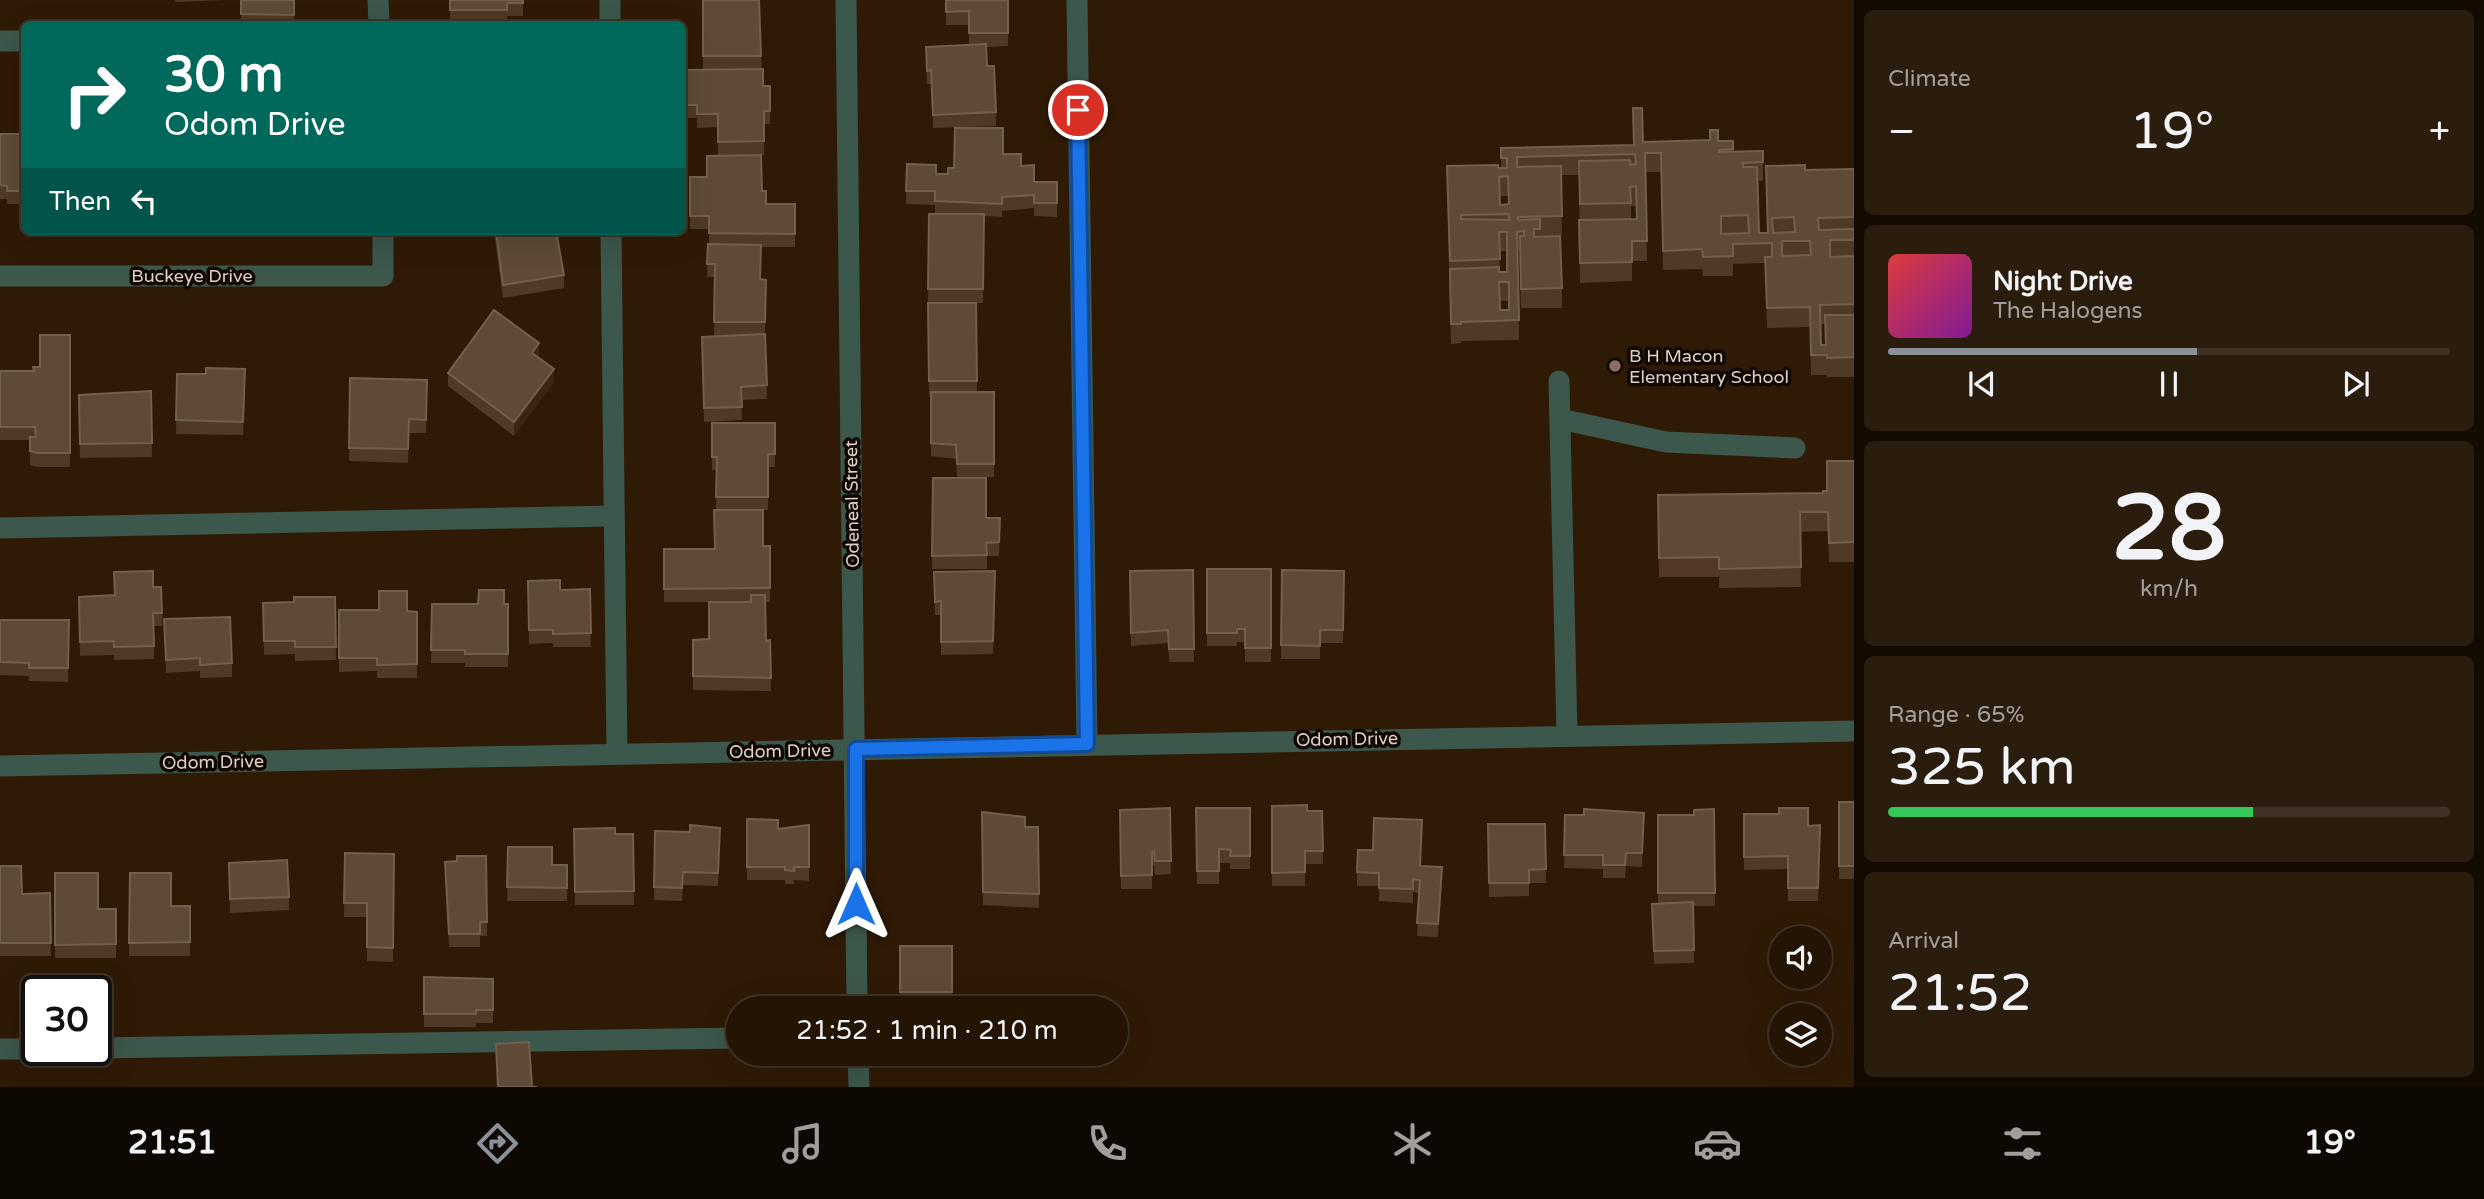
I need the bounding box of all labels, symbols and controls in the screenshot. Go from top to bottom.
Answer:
text: 30 m [164,46,283,105]
icon: right [49,49,140,140]
text: Climate [1888,65,1971,93]
pin [1048,80,1108,140]
icon: arrive [1059,91,1097,129]
text: 19° [2129,100,2214,163]
text: Odom Drive [164,106,346,144]
text: − [1888,109,1915,155]
text: + [2429,109,2450,155]
icon: left [125,182,163,220]
text: Then [49,186,111,217]
street label: Buckeye Drive [131,265,253,287]
text: Night Drive [1993,266,2133,297]
text: The Halogens [1993,297,2142,325]
place label: B H Macon Elementary School [1629,345,1789,388]
marker: B H Macon Elementary School [1607,358,1623,374]
icon: previous [1963,365,2001,403]
icon: pause [2150,365,2188,403]
icon: next [2337,365,2375,403]
street label: Odeneal Street [840,440,864,568]
text: 28 [2112,474,2226,584]
text: km/h [2140,575,2198,603]
text: Range · 65% [1888,701,2024,729]
street label: Odom Drive [1296,727,1398,751]
text: 325 km [1888,736,2076,799]
street label: Odom Drive [729,739,831,763]
street label: Odom Drive [162,750,264,774]
position arrow [819,867,893,941]
map controls [1769,926,1832,1066]
button: sound [1769,926,1832,989]
text: Arrival [1888,927,1959,955]
text: 21:52 [1888,962,2032,1025]
speed limit sign: 30 [21,975,112,1066]
button: layers [1769,1003,1832,1066]
text: 21:52 · 1 min · 210 m [796,1015,1058,1046]
icon: directions [473,1119,522,1168]
icon: music [778,1119,827,1168]
icon: phone [1083,1119,1132,1168]
icon: climate [1388,1119,1437,1168]
icon: car [1693,1119,1742,1168]
icon: filters [1998,1119,2047,1168]
text: 21:51 [128,1124,217,1162]
text: 19° [2304,1124,2356,1162]

